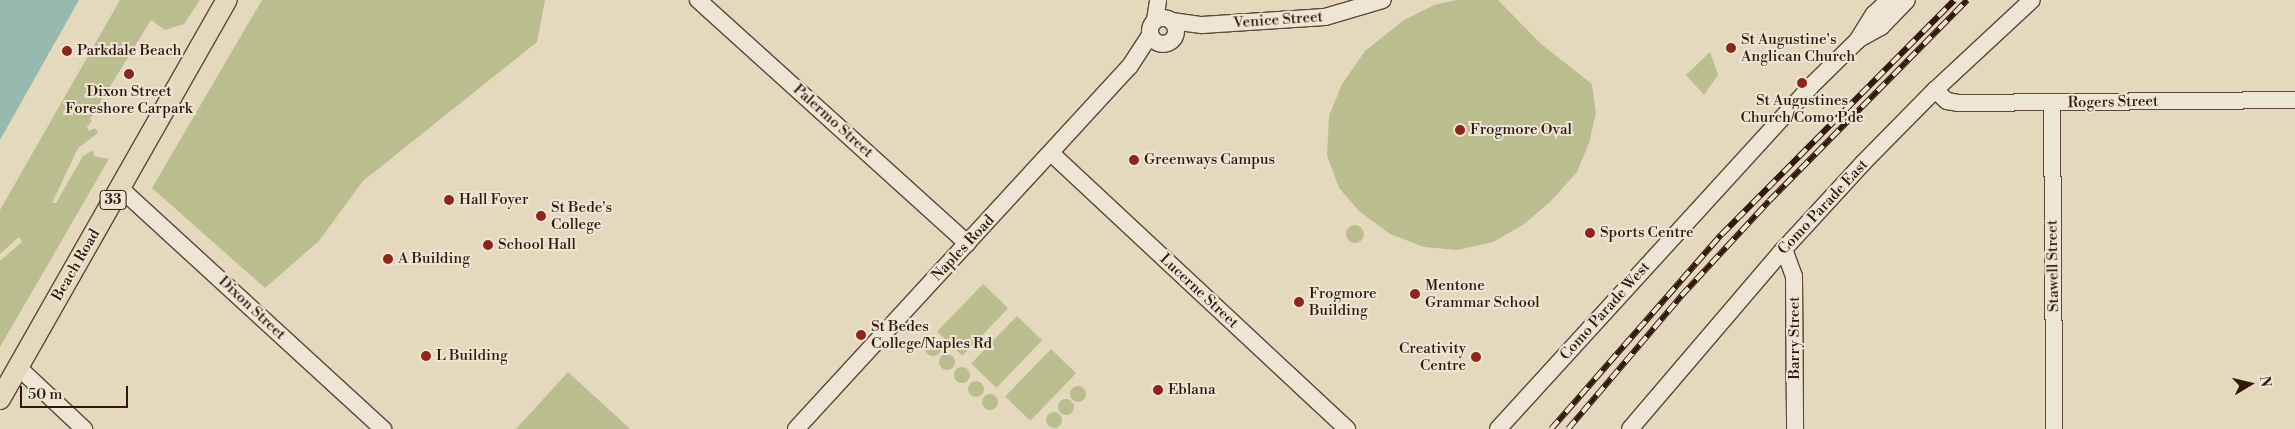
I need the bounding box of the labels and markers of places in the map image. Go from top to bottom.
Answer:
place label: St Augustine's Anglican Church [1741,30,1855,65]
place label: Parkdale Beach [77,42,182,60]
marker: St Augustine's Anglican Church [1725,42,1737,54]
marker: Parkdale Beach [61,45,73,57]
marker: Dixon Street Foreshore Carpark [123,68,135,80]
marker: St Augustines Church/Como Pde [1796,77,1808,89]
place label: Dixon Street Foreshore Carpark [65,82,193,117]
place label: St Augustines Church/Como Pde [1740,91,1864,126]
place label: Frogmore Oval [1470,121,1572,139]
marker: Frogmore Oval [1454,124,1466,136]
place label: Greenways Campus [1144,151,1275,169]
marker: Greenways Campus [1128,154,1140,166]
place label: Hall Foyer [459,191,529,209]
marker: Hall Foyer [443,194,455,206]
place label: St Bede's College [551,198,612,233]
marker: St Bede's College [535,210,547,222]
place label: Sports Centre [1600,224,1694,242]
marker: Sports Centre [1584,227,1596,239]
place label: School Hall [498,236,576,254]
marker: School Hall [482,239,494,251]
place label: A Building [398,250,470,268]
marker: A Building [382,253,394,265]
place label: Mentone Grammar School [1425,276,1540,311]
place label: Frogmore Building [1309,284,1377,319]
marker: Mentone Grammar School [1409,288,1421,300]
marker: Frogmore Building [1293,296,1305,308]
place label: St Bedes College/Naples Rd [871,317,992,352]
marker: St Bedes College/Naples Rd [855,329,867,341]
place label: Creativity Centre [1399,339,1466,374]
place label: L Building [436,347,508,365]
marker: L Building [420,350,432,362]
marker: Creativity Centre [1470,351,1482,363]
place label: Eblana [1168,381,1215,399]
marker: Eblana [1152,384,1164,396]

